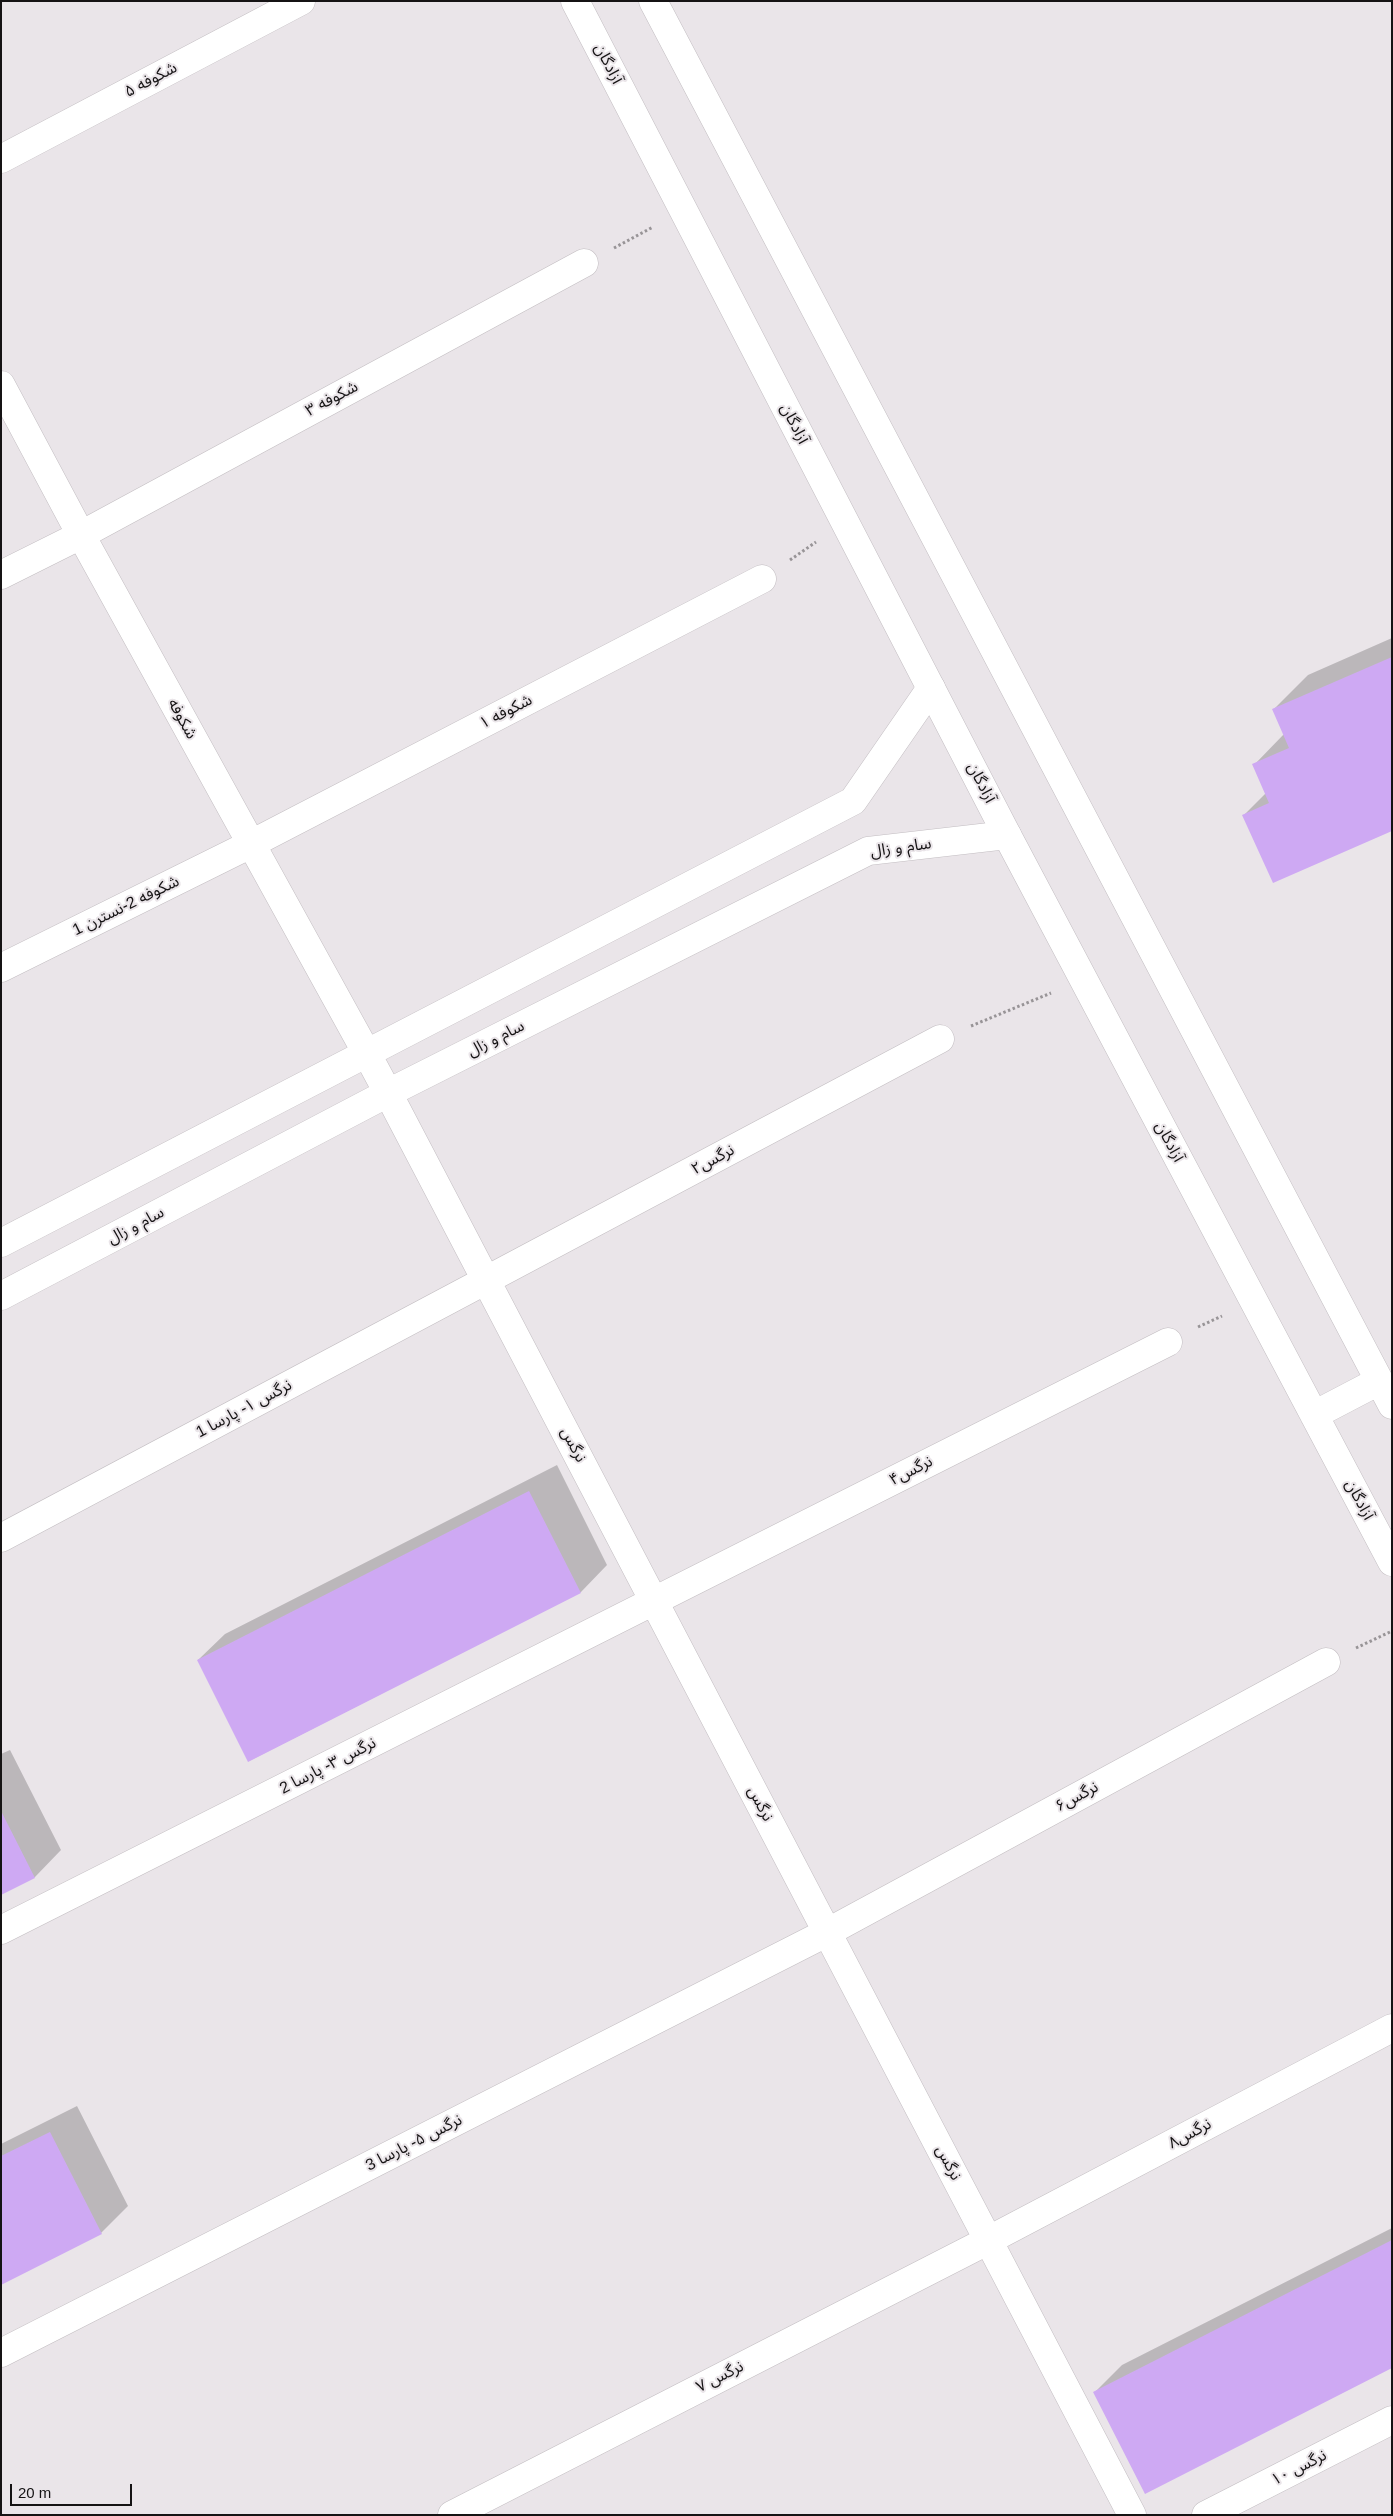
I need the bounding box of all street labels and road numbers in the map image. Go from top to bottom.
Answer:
street label: آزادگان [590,41,626,87]
street label: شکوفه ۵ [121,58,181,102]
street label: شکوفه ۳ [302,377,362,421]
street label: آزادگان [776,401,812,447]
street label: شکوفه ۱ [476,691,536,733]
street label: شکوفه [163,695,201,743]
street label: آزادگان [963,760,999,806]
street label: سام و زال [869,834,933,862]
street label: شکوفه 2-نسترن 1 [70,872,182,940]
street label: سام و زال [464,1017,528,1061]
street label: آزادگان [1150,1119,1188,1165]
street label: نرگس۲ [688,1141,738,1179]
street label: سام و زال [104,1203,168,1249]
street label: نرگس ۱- پارسا 1 [193,1376,295,1442]
street label: نرگس [556,1424,590,1466]
street label: نرگس۴ [886,1452,936,1490]
street label: آزادگان [1340,1477,1378,1523]
street label: نرگس ۳- پارسا 2 [277,1733,379,1799]
street label: نرگس۶ [1052,1778,1102,1816]
street label: نرگس [743,1783,777,1825]
street label: نرگس ۵- پارسا 3 [363,2110,465,2176]
street label: نرگس۸ [1165,2115,1215,2153]
street label: نرگس [931,2142,965,2184]
street label: نرگس ۷ [693,2357,747,2397]
street label: نرگس ۱۰ [1268,2446,1330,2490]

